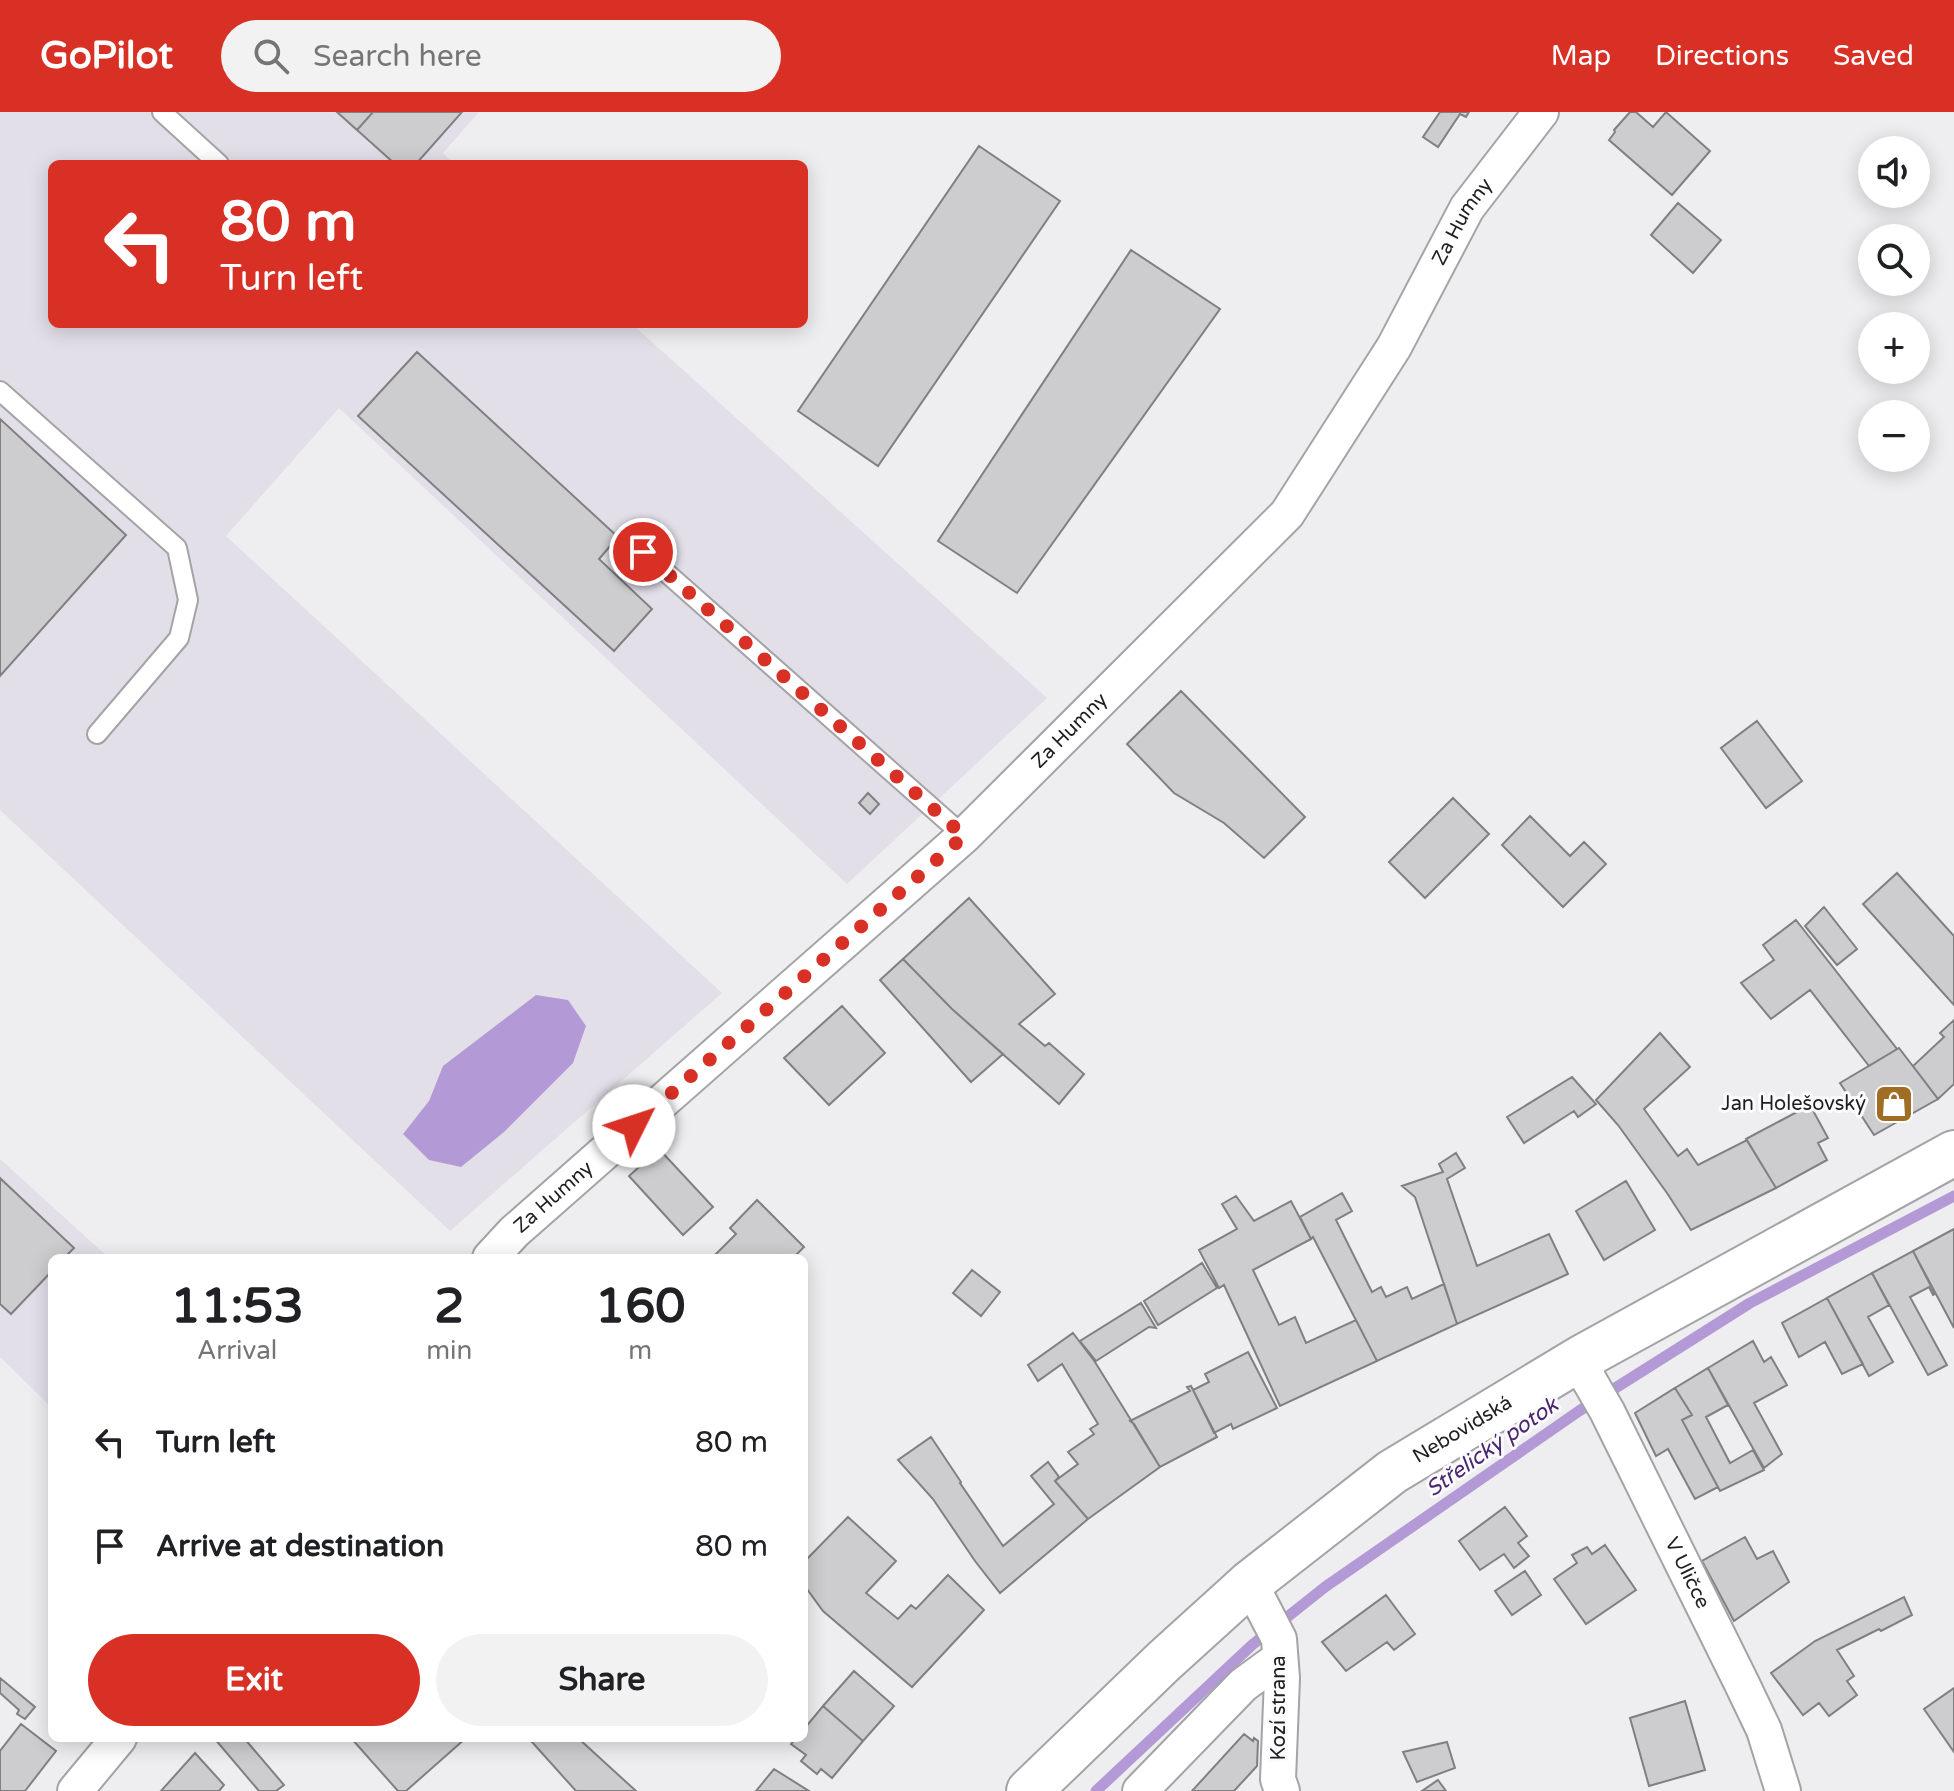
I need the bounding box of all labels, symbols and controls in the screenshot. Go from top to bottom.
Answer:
search box [221,20,781,92]
text: GoPilot [40,33,173,79]
icon: search [249,34,293,78]
text: Search here [313,38,482,75]
text: Map [1551,39,1611,73]
text: Directions [1655,39,1789,73]
text: Saved [1833,39,1914,73]
map controls [1858,136,1930,472]
button: sound [1858,136,1930,208]
street label: Za Humny [1427,173,1498,269]
text: 80 m [220,189,356,256]
icon: left [88,192,192,296]
button: search [1858,224,1930,296]
text: Turn left [220,257,363,300]
button: + [1858,312,1930,384]
button: − [1858,400,1930,472]
pin [609,518,677,586]
icon: arrive [621,530,665,574]
street label: Za Humny [1027,688,1113,774]
shop icon: Jan Holešovský [1873,1083,1915,1125]
position arrow [592,1084,676,1168]
place label: Jan Holešovský [1721,1092,1866,1116]
street label: Za Humny [509,1156,598,1238]
text: 11:53 [171,1278,304,1336]
text: 2 [434,1278,464,1336]
text: 160 [595,1278,685,1336]
text: Arrival [197,1335,277,1366]
text: min [426,1335,472,1366]
text: m [628,1335,652,1366]
street label: Nebovidská [1408,1390,1516,1469]
water label: Střelický potok [1421,1391,1565,1502]
icon: left [88,1420,132,1464]
text: Turn left [156,1424,275,1461]
text: 80 m [695,1424,768,1461]
icon: arrive [88,1524,132,1568]
text: Arrive at destination [156,1528,444,1565]
text: 80 m [695,1528,768,1565]
street label: V Uličce [1659,1533,1715,1613]
button: Exit [88,1634,420,1726]
button: Share [436,1634,768,1726]
street label: Kozí strana [1267,1655,1291,1761]

